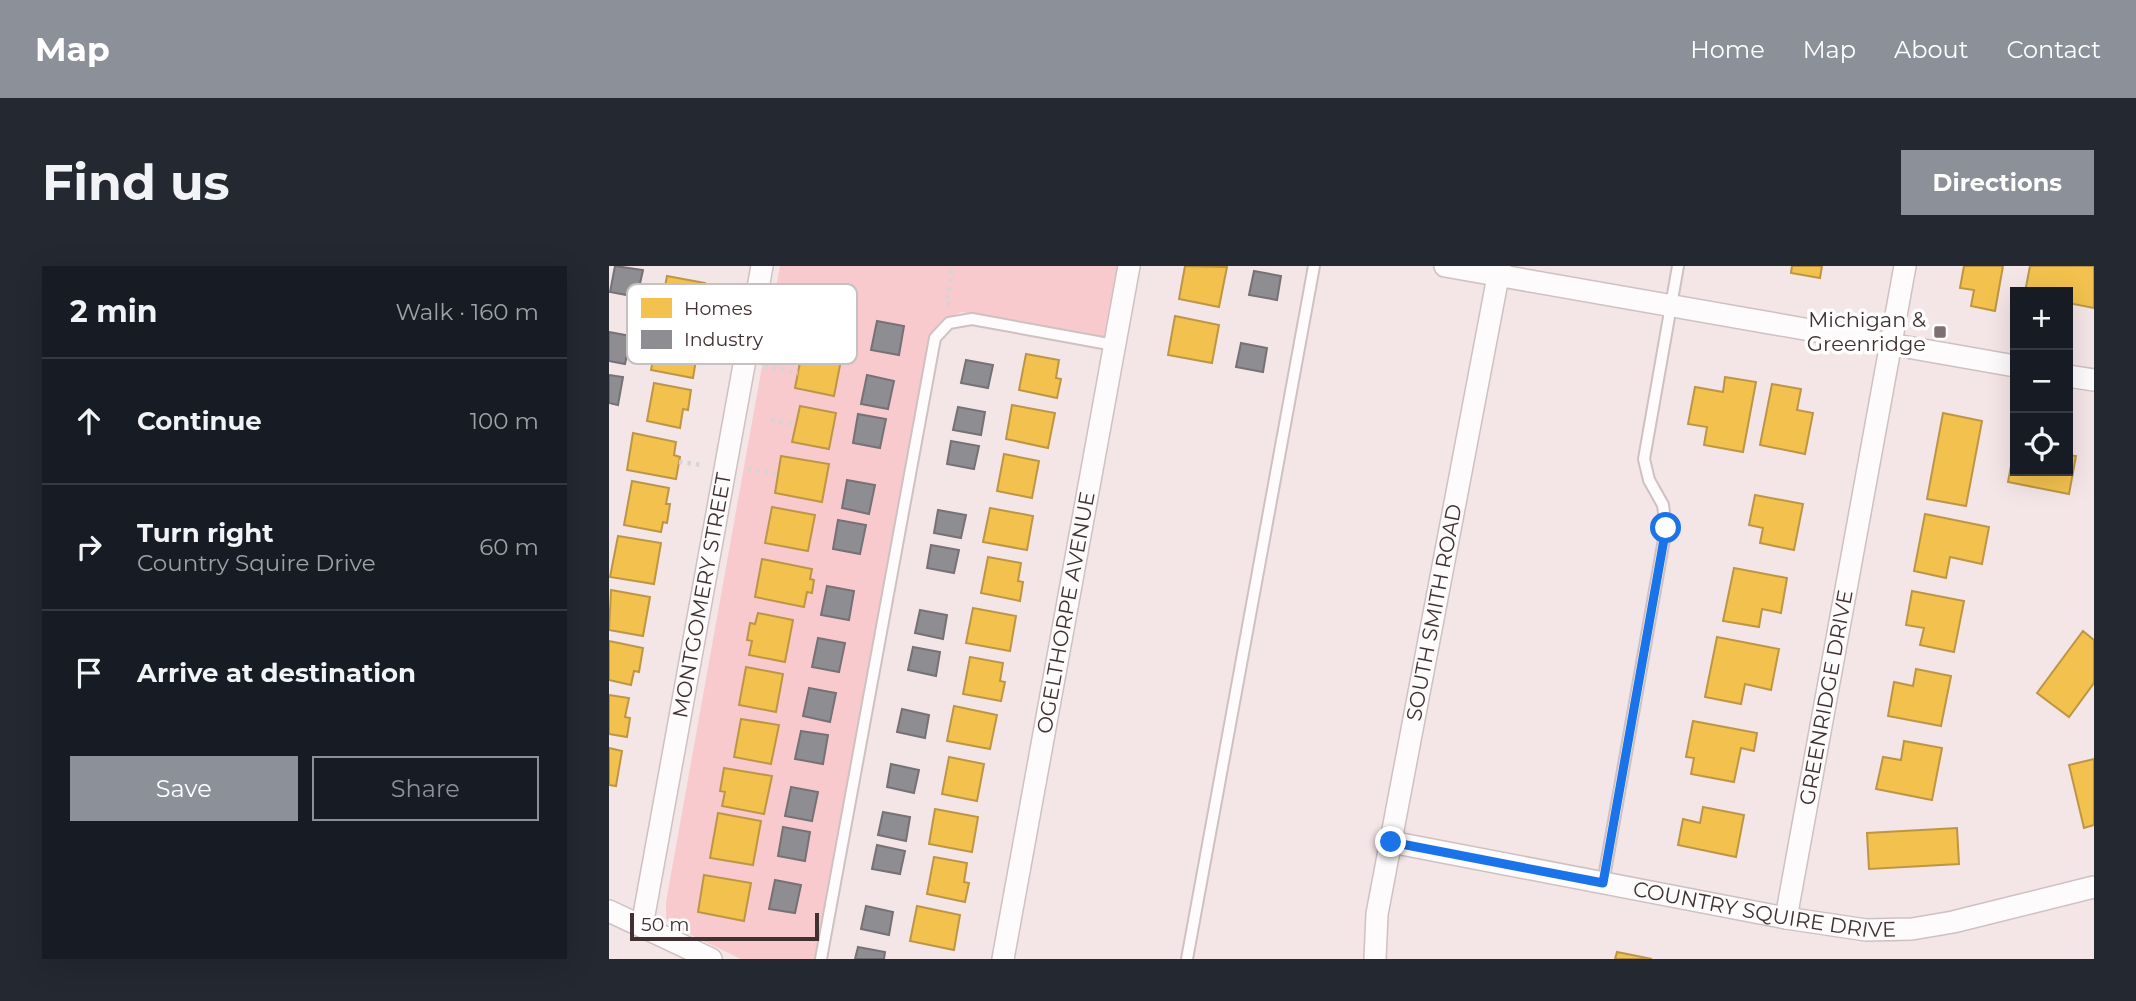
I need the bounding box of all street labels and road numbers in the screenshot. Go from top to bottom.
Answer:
street label: MONTGOMERY STREET [667,471,736,720]
street label: OGELTHORPE AVENUE [1031,490,1100,736]
street label: SOUTH SMITH ROAD [1401,502,1467,723]
street label: GREENRIDGE DRIVE [1794,588,1858,807]
street label: COUNTRY SQUIRE DRIVE [1631,876,1896,942]

